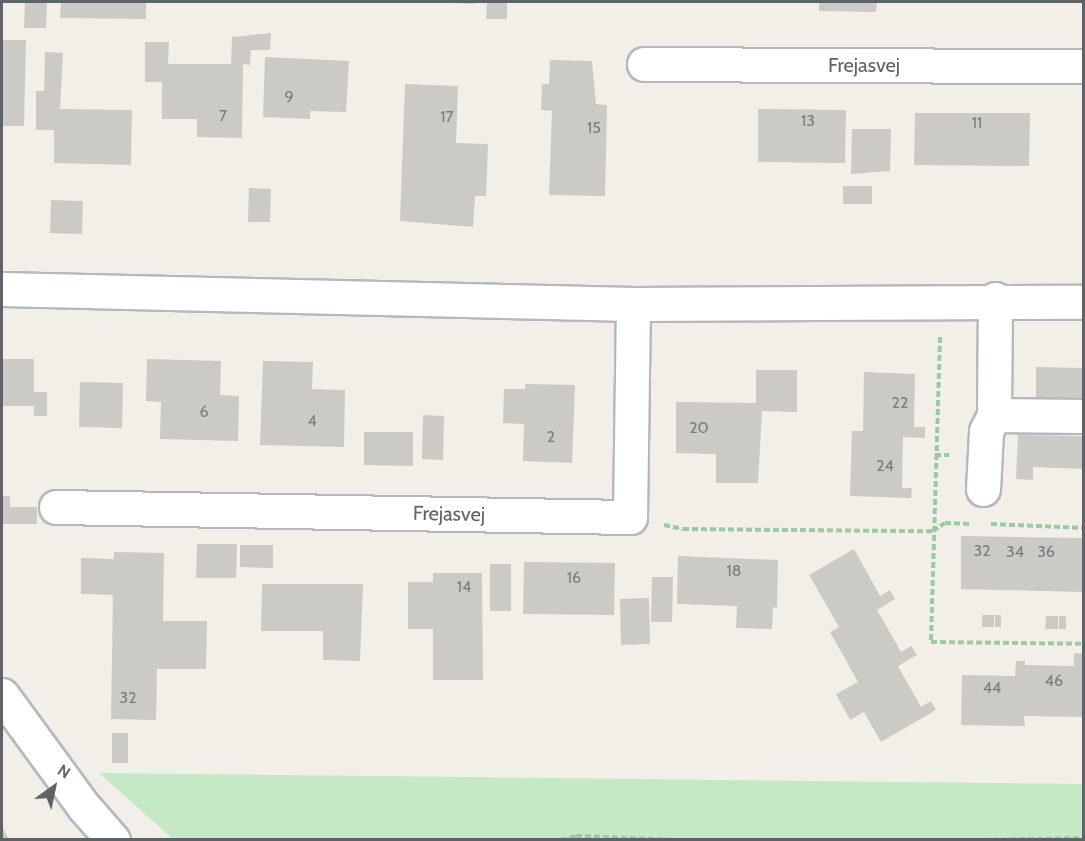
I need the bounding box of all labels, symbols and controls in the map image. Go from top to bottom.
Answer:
street label: Frejasvej [828,53,900,77]
house number: 9 [284,87,294,107]
house number: 7 [219,106,227,126]
house number: 17 [440,107,454,127]
house number: 13 [801,111,815,131]
house number: 11 [972,113,982,133]
house number: 15 [587,118,601,138]
house number: 22 [892,393,908,413]
house number: 6 [199,402,209,422]
house number: 4 [307,411,317,431]
house number: 20 [689,418,709,438]
house number: 2 [547,427,555,447]
house number: 24 [876,456,894,476]
street label: Frejasvej [413,501,485,527]
house number: 32 [973,541,991,561]
house number: 34 [1006,542,1024,562]
house number: 36 [1037,542,1055,562]
house number: 18 [727,561,741,581]
house number: 16 [567,568,581,588]
house number: 14 [457,577,471,597]
house number: 46 [1045,671,1063,691]
house number: 44 [983,678,1001,698]
house number: 32 [119,688,137,708]
north arrow [24,757,84,817]
text: N [54,760,74,783]

